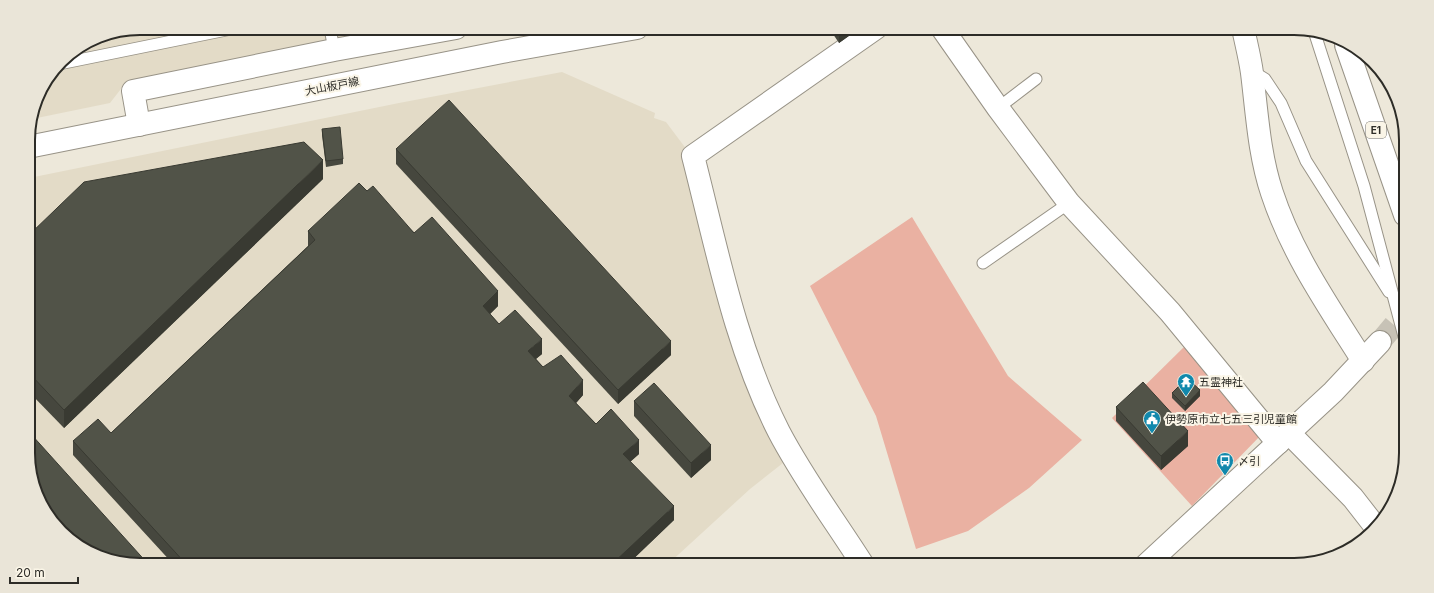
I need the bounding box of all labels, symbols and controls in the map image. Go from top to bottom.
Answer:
street label: 大山板戸線 [304,74,360,98]
road number: E1 [1366,122,1386,138]
temple icon: 五霊神社 [1176,372,1196,397]
place label: 五霊神社 [1199,375,1243,389]
public building icon: 伊勢原市立七五三引児童館 [1142,409,1162,434]
place label: 伊勢原市立七五三引児童館 [1165,412,1297,426]
bus stop icon: 〆引 [1215,451,1235,476]
place label: 〆引 [1238,454,1260,468]
scale bar [10,559,78,585]
text: 20 m [16,565,45,580]

